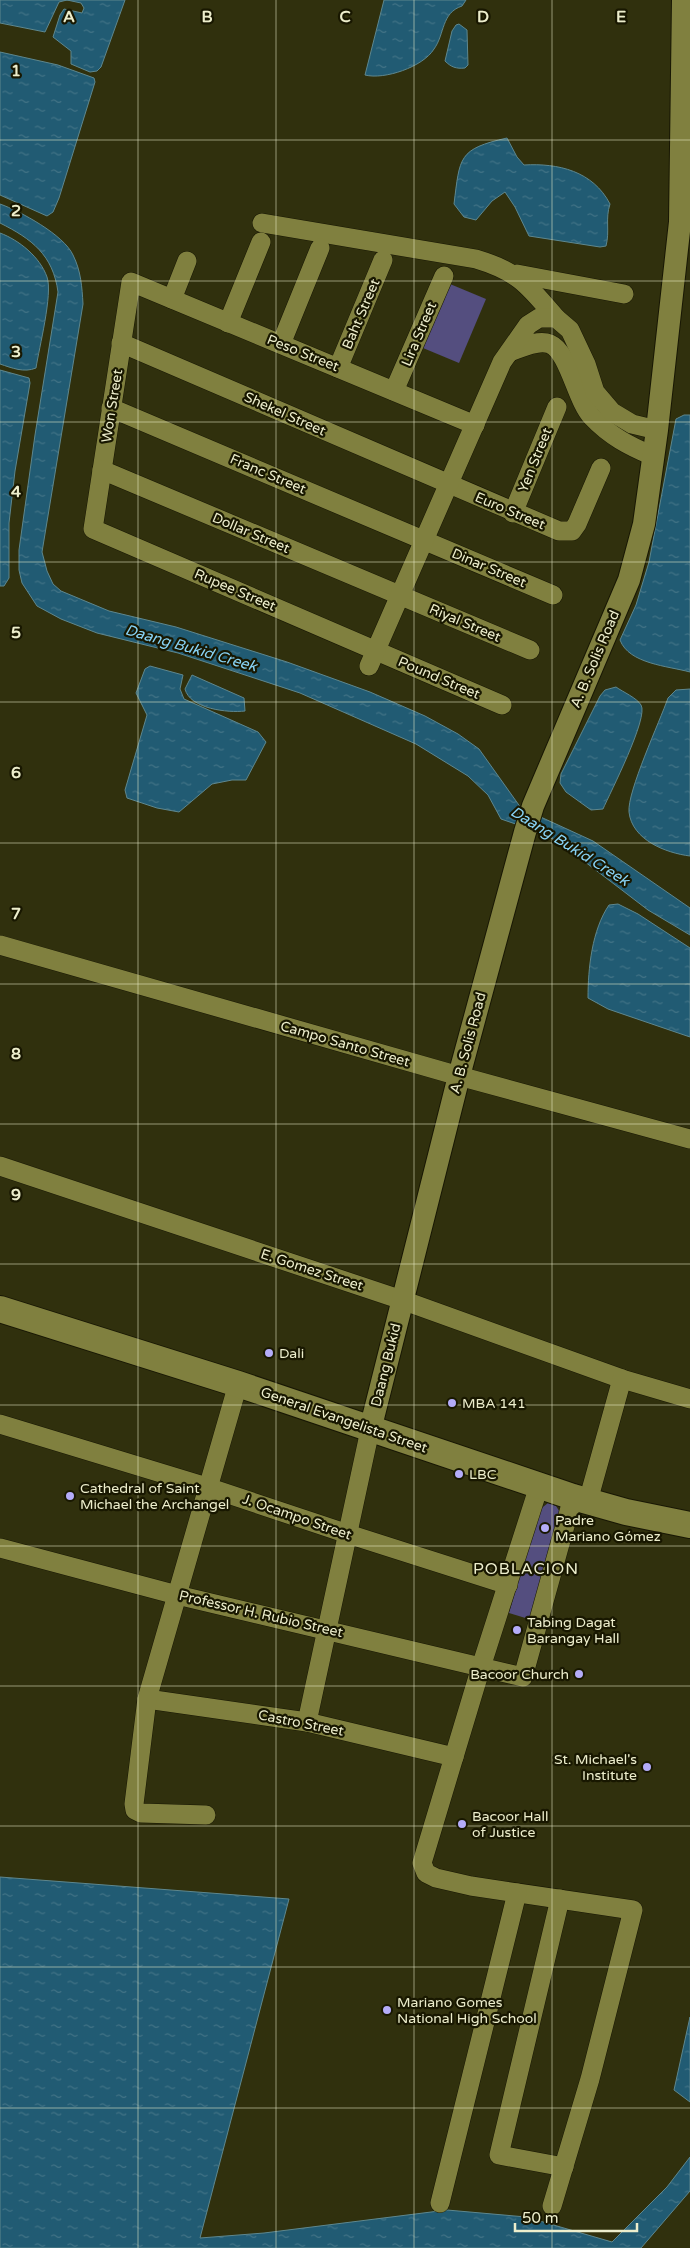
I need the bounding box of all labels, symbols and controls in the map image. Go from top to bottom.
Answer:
text: A [63,7,75,27]
text: B [201,7,213,27]
text: C [339,7,351,27]
text: D [477,7,489,27]
text: E [616,7,626,27]
text: 1 [11,61,21,81]
text: 2 [11,201,21,221]
street label: Baht Street [339,276,384,352]
street label: Lira Street [398,299,440,369]
street label: Peso Street [265,331,342,375]
text: 3 [11,342,21,362]
street label: Won Street [98,367,126,444]
street label: Shekel Street [242,388,329,440]
street label: Yen Street [514,425,556,495]
street label: Franc Street [227,450,309,498]
text: 4 [11,482,21,502]
street label: Euro Street [472,489,548,534]
street label: Dollar Street [210,509,293,557]
street label: Dinar Street [449,545,529,592]
street label: Rupee Street [192,565,279,615]
street label: Riyal Street [427,600,504,646]
street label: A. B. Solis Road [567,608,623,710]
water label: Daang Bukid Creek [123,621,261,676]
text: 5 [11,623,21,643]
street label: Pound Street [396,653,483,703]
text: 6 [11,763,21,783]
water label: Daang Bukid Creek [507,802,634,891]
text: 7 [11,904,21,924]
street label: A. B. Solis Road [446,990,490,1096]
street label: Campo Santo Street [278,1017,412,1071]
text: 8 [11,1044,21,1064]
text: 9 [11,1185,21,1205]
street label: E. Gomez Street [259,1245,366,1295]
street label: Daang Bukid [367,1322,405,1408]
place label: Dali [279,1345,304,1362]
marker: Dali [263,1347,275,1359]
street label: General Evangelista Street [258,1383,430,1457]
place label: MBA 141 [462,1395,526,1412]
marker: MBA 141 [446,1397,458,1409]
place label: LBC [469,1466,497,1483]
marker: LBC [453,1468,465,1480]
place label: Cathedral of Saint Michael the Archangel [80,1480,229,1513]
marker: Cathedral of Saint Michael the Archangel [64,1490,76,1502]
street label: J. Ocampo Street [240,1490,354,1544]
place label: Padre Mariano Gómez [555,1512,661,1545]
marker: Padre Mariano Gómez [539,1522,551,1534]
district label: POBLACION [473,1559,579,1579]
street label: Professor H. Rubio Street [177,1587,345,1641]
place label: Tabing Dagat Barangay Hall [527,1614,619,1647]
marker: Tabing Dagat Barangay Hall [511,1624,523,1636]
place label: Bacoor Church [470,1666,569,1683]
marker: Bacoor Church [573,1668,585,1680]
street label: Castro Street [257,1706,346,1740]
place label: St. Michael's Institute [554,1751,637,1784]
marker: St. Michael's Institute [641,1761,653,1773]
place label: Bacoor Hall of Justice [472,1808,548,1841]
marker: Bacoor Hall of Justice [456,1818,468,1830]
place label: Mariano Gomes National High School [397,1994,537,2027]
marker: Mariano Gomes National High School [381,2004,393,2016]
scale bar [515,2200,638,2232]
text: 50 m [522,2209,559,2227]

